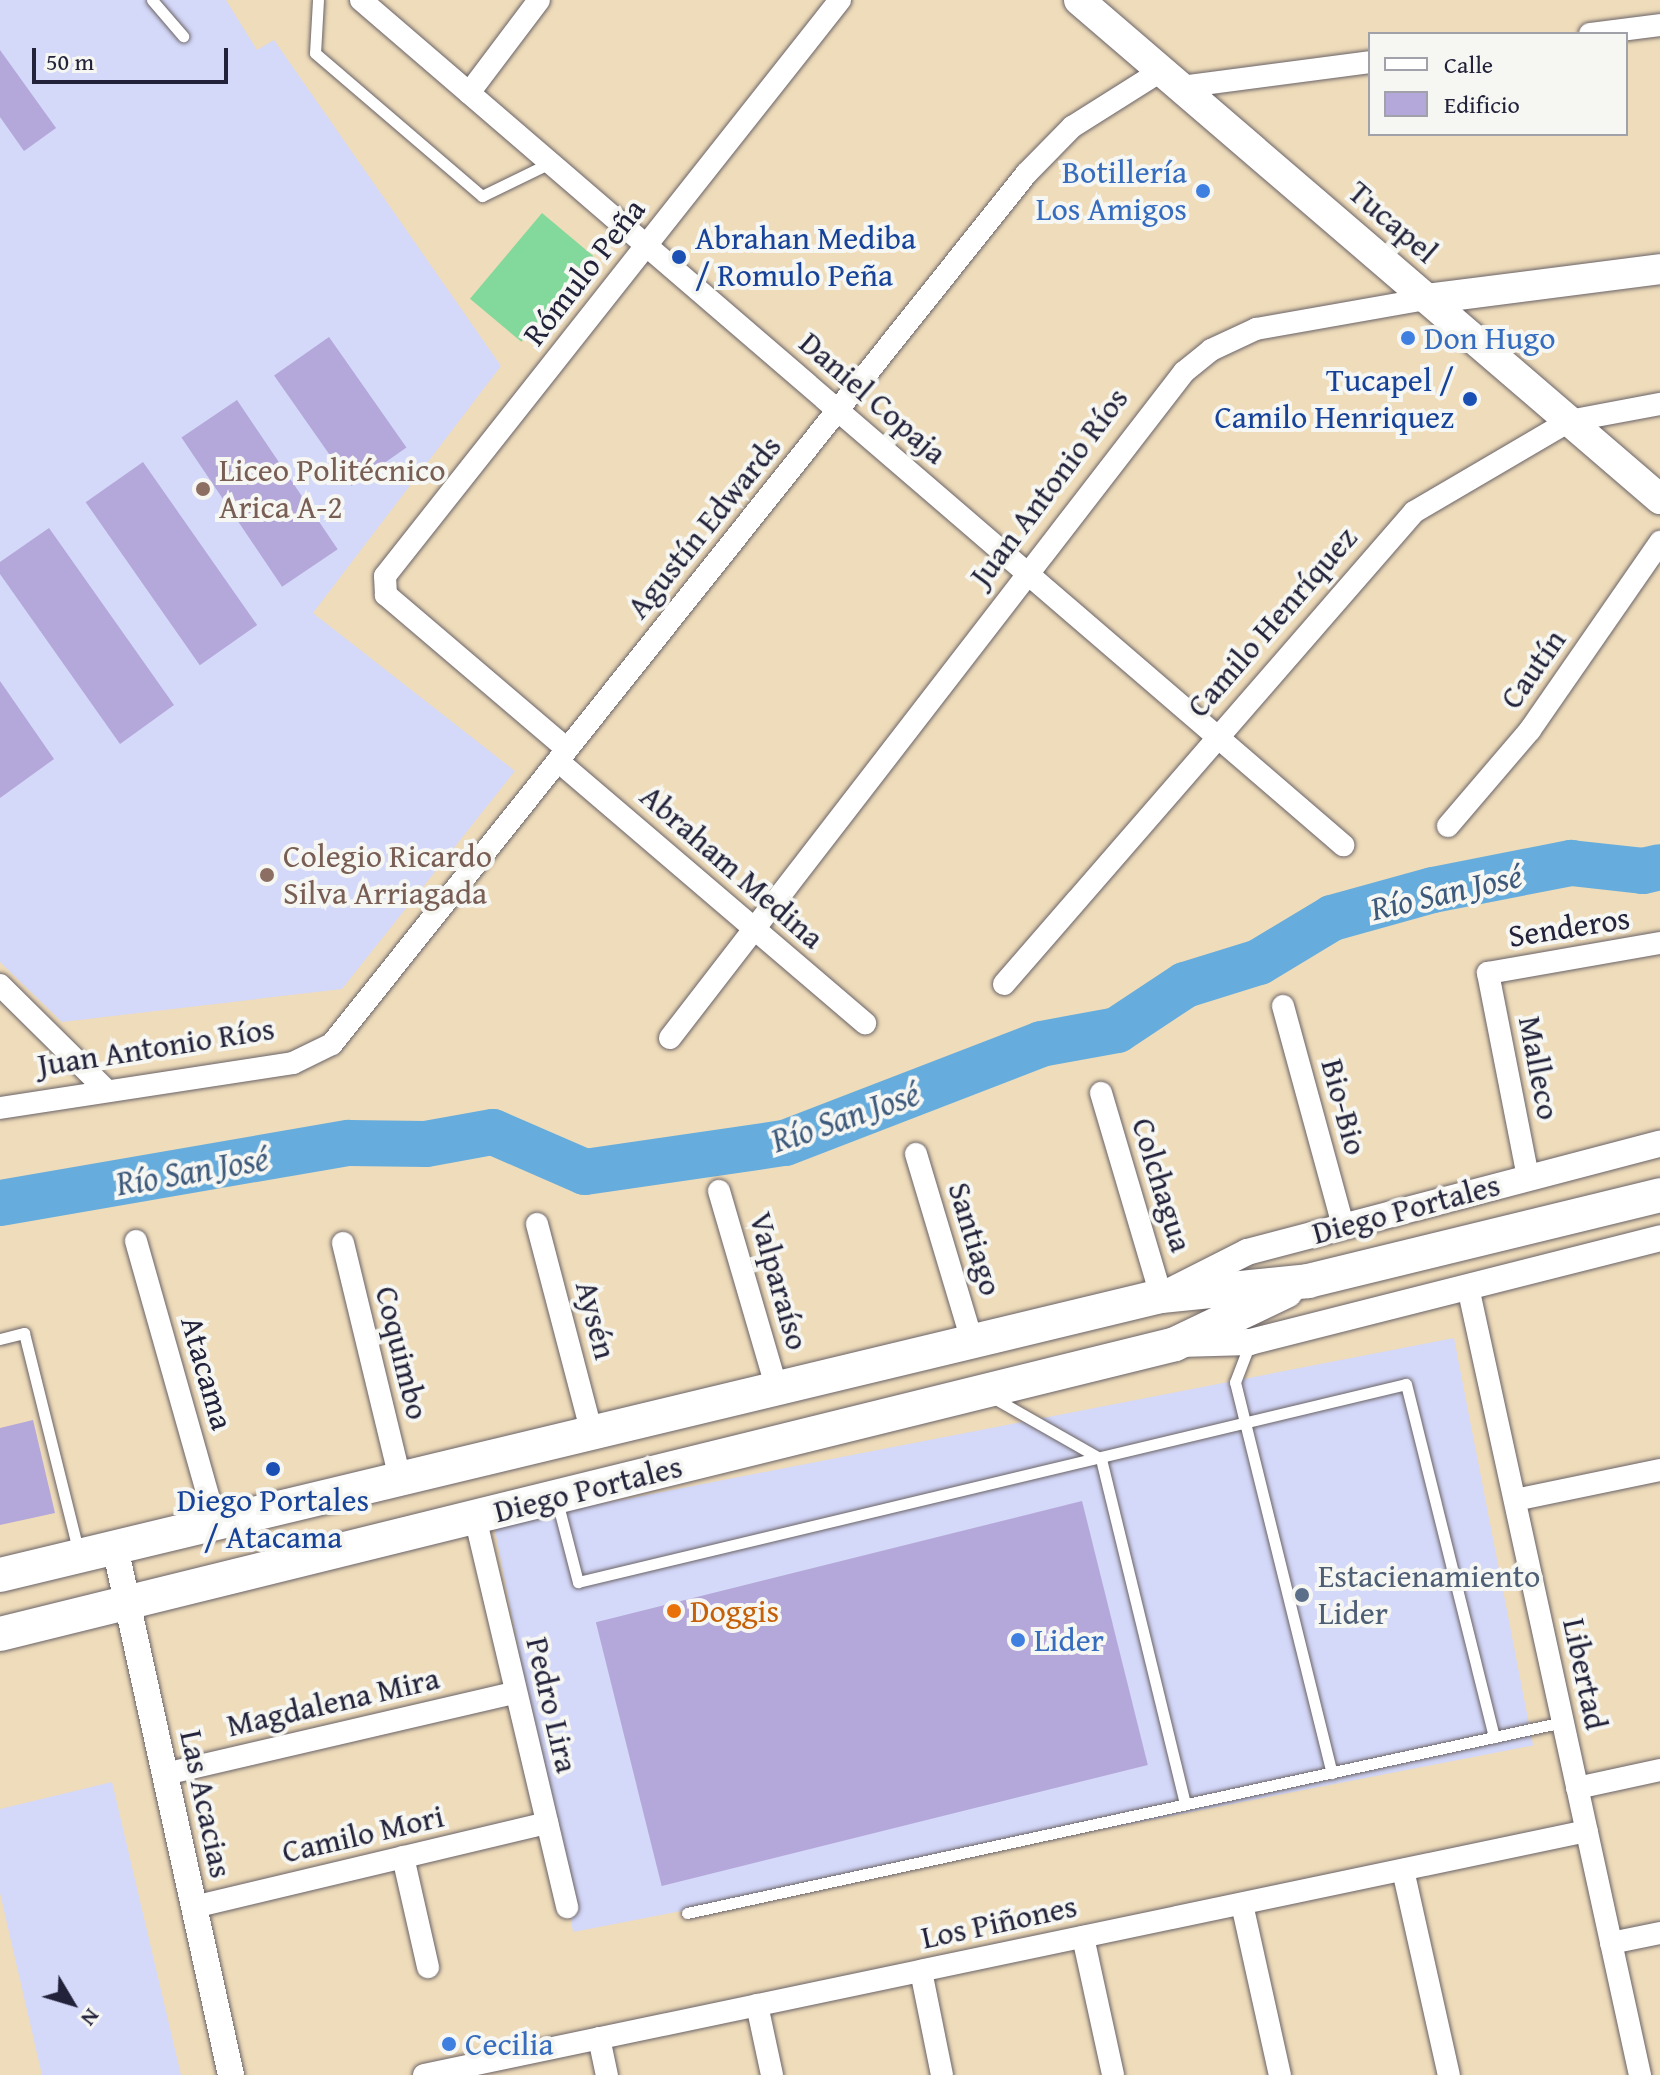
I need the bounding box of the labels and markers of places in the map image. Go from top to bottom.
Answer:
place label: Botillería Los Amigos [1036,154,1187,229]
marker: Botillería Los Amigos [1194,182,1212,200]
place label: Abrahan Mediba / Romulo Peña [695,220,916,295]
marker: Abrahan Mediba / Romulo Peña [670,248,688,266]
place label: Don Hugo [1424,319,1556,357]
marker: Don Hugo [1399,329,1417,347]
place label: Tucapel / Camilo Henriquez [1214,362,1454,437]
marker: Tucapel / Camilo Henriquez [1461,390,1479,408]
place label: Liceo Politécnico Arica A-2 [219,452,446,527]
marker: Liceo Politécnico Arica A-2 [194,480,212,498]
place label: Colegio Ricardo Silva Arriagada [283,838,492,913]
marker: Colegio Ricardo Silva Arriagada [258,866,276,884]
marker: Diego Portales / Atacama [264,1460,282,1478]
place label: Diego Portales / Atacama [177,1482,369,1557]
place label: Estacienamiento Lider [1318,1558,1540,1633]
marker: Estacienamiento Lider [1293,1586,1311,1604]
place label: Doggis [690,1592,779,1630]
marker: Doggis [665,1602,683,1620]
place label: Lider [1034,1621,1104,1659]
marker: Lider [1009,1631,1027,1649]
place label: Cecilia [465,2025,554,2063]
marker: Cecilia [440,2035,458,2053]

